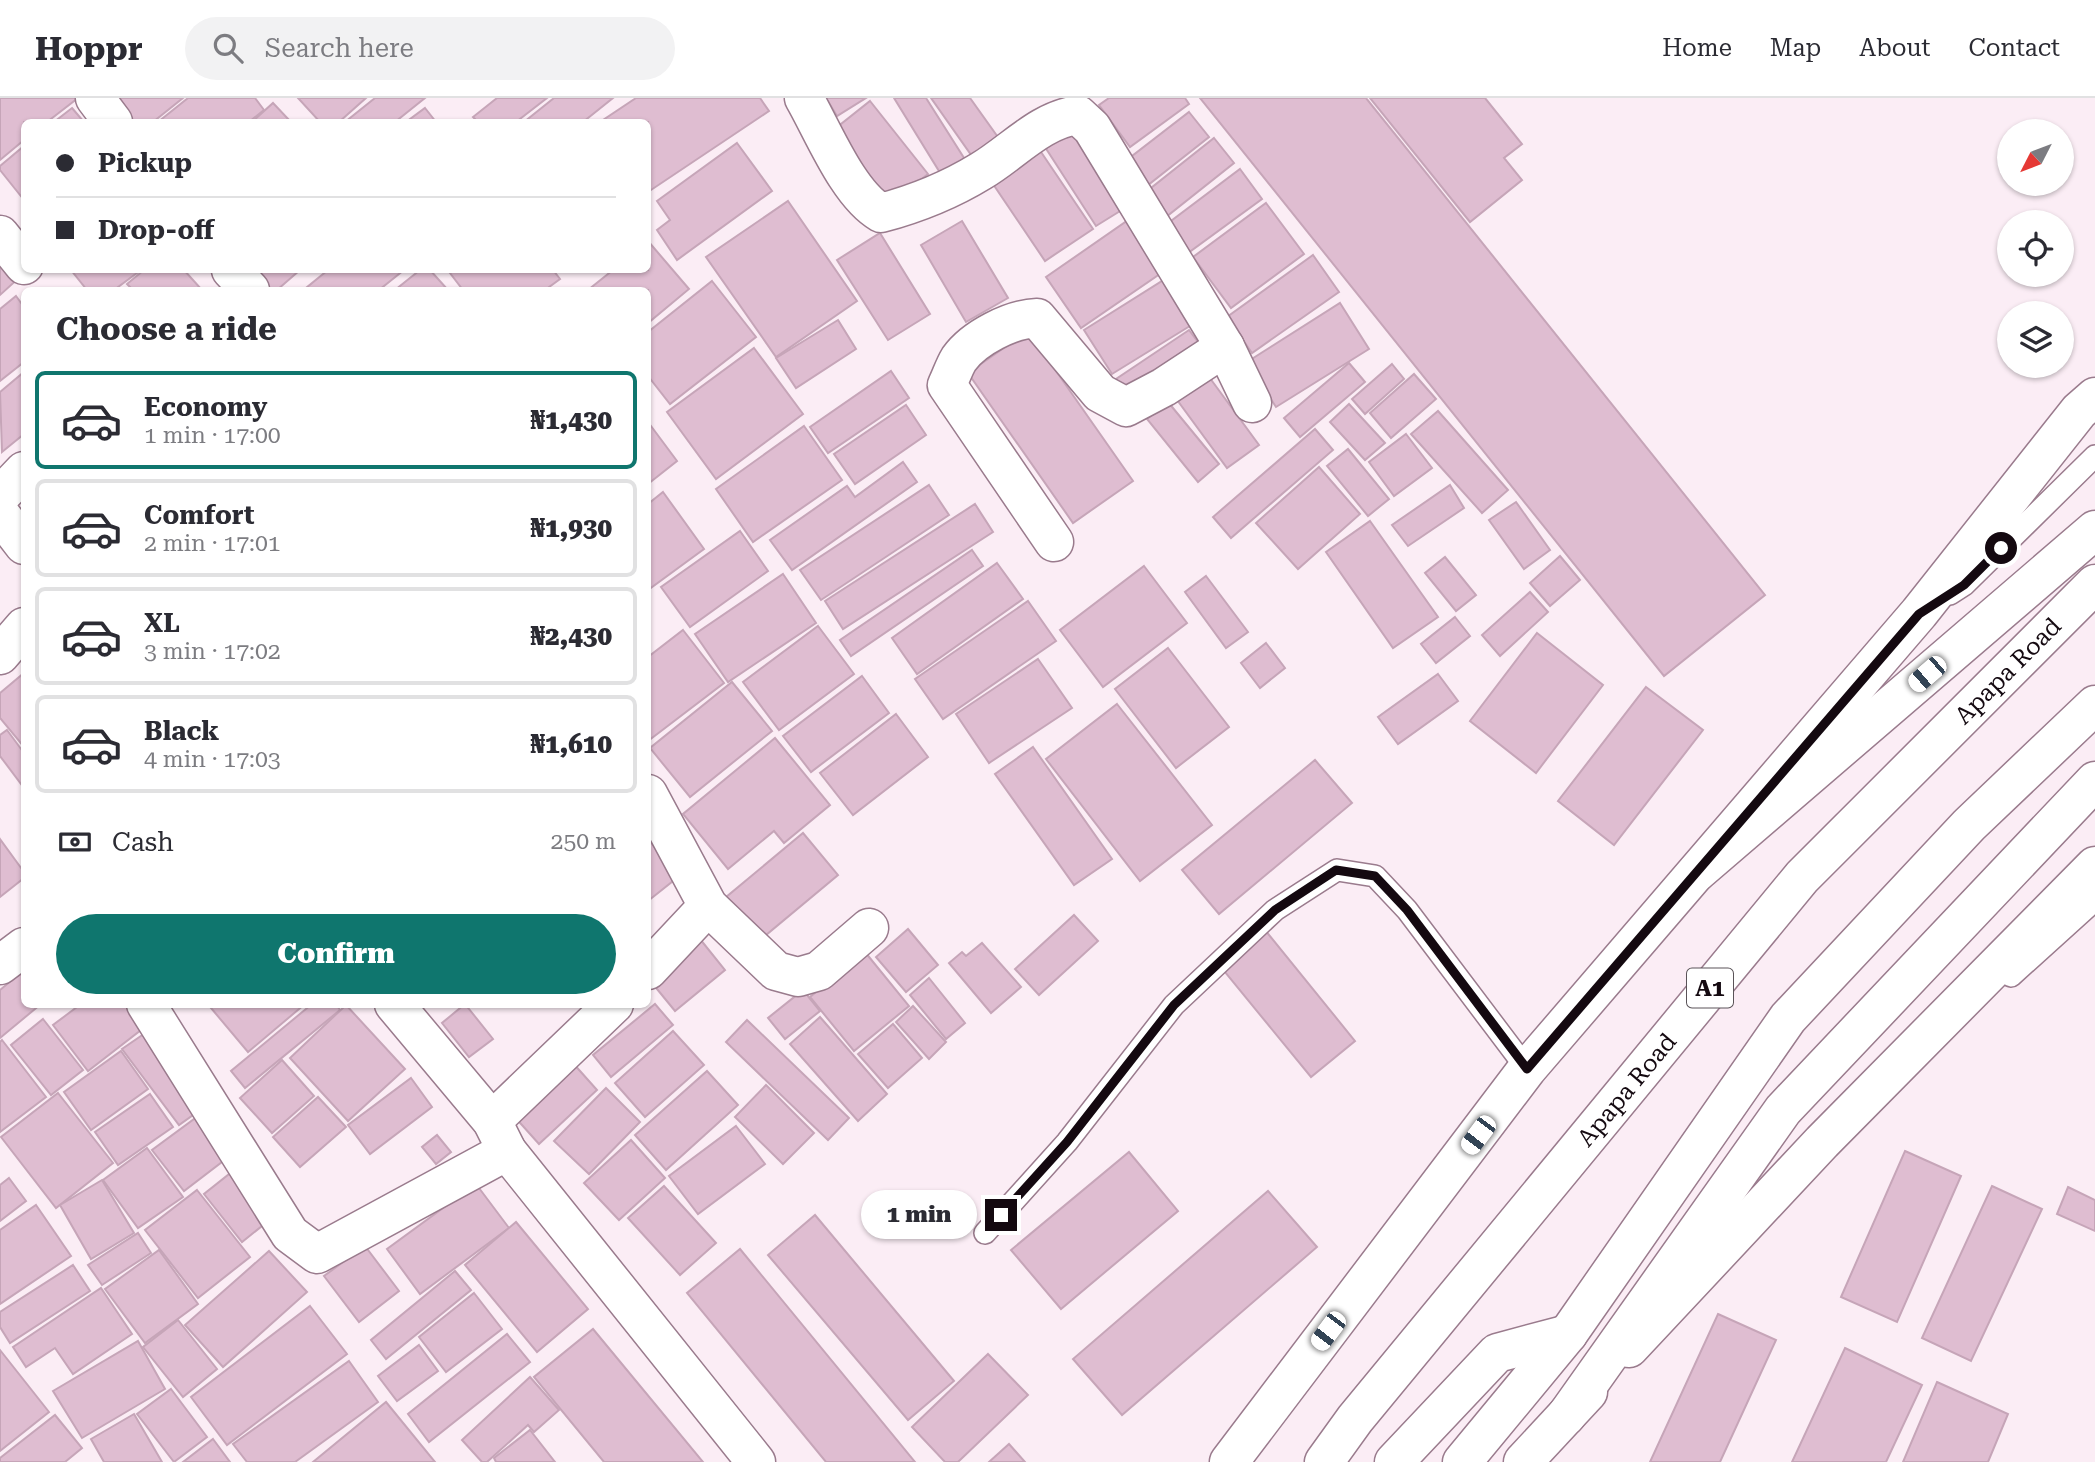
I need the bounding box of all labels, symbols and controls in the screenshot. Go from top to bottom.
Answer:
search box [185,17,675,80]
text: Hoppr [35,29,143,68]
icon: search [209,29,247,67]
text: Search here [265,33,414,63]
text: Home [1662,34,1732,62]
text: Map [1770,34,1821,62]
text: About [1859,34,1930,62]
text: Contact [1968,34,2060,62]
north arrow [1997,119,2074,196]
map controls [1997,119,2074,378]
text: Pickup [98,148,192,178]
button: locate [1997,210,2074,287]
text: Drop-off [98,215,214,245]
button: layers [1997,301,2074,378]
text: Choose a ride [56,310,277,348]
icon: car [60,389,123,452]
text: Economy [144,392,267,422]
text: ₦1,430 [530,405,612,435]
text: 1 min · 17:00 [144,422,281,449]
icon: car [60,497,123,560]
text: Comfort [144,500,254,530]
text: ₦1,930 [530,513,612,543]
text: 2 min · 17:01 [144,530,281,557]
route start [1985,532,2017,564]
icon: car [60,605,123,668]
text: XL [144,608,180,638]
street label: Apapa Road [1949,612,2067,730]
text: ₦2,430 [530,621,612,651]
text: 3 min · 17:02 [144,638,281,665]
car [1905,652,1950,696]
icon: car [60,713,123,776]
text: Black [144,716,219,746]
text: ₦1,610 [530,729,612,759]
text: 4 min · 17:03 [144,746,281,773]
icon: cash [56,823,94,861]
text: Cash [112,827,174,857]
text: 250 m [551,828,616,855]
button: Confirm [56,914,616,994]
road number: A1 [1687,968,1733,1007]
street label: Apapa Road [1572,1028,1682,1152]
car [1457,1112,1500,1158]
callout: 1 min [861,1190,976,1240]
route end [985,1199,1017,1231]
text: 1 min [887,1201,951,1228]
car [1307,1308,1350,1354]

